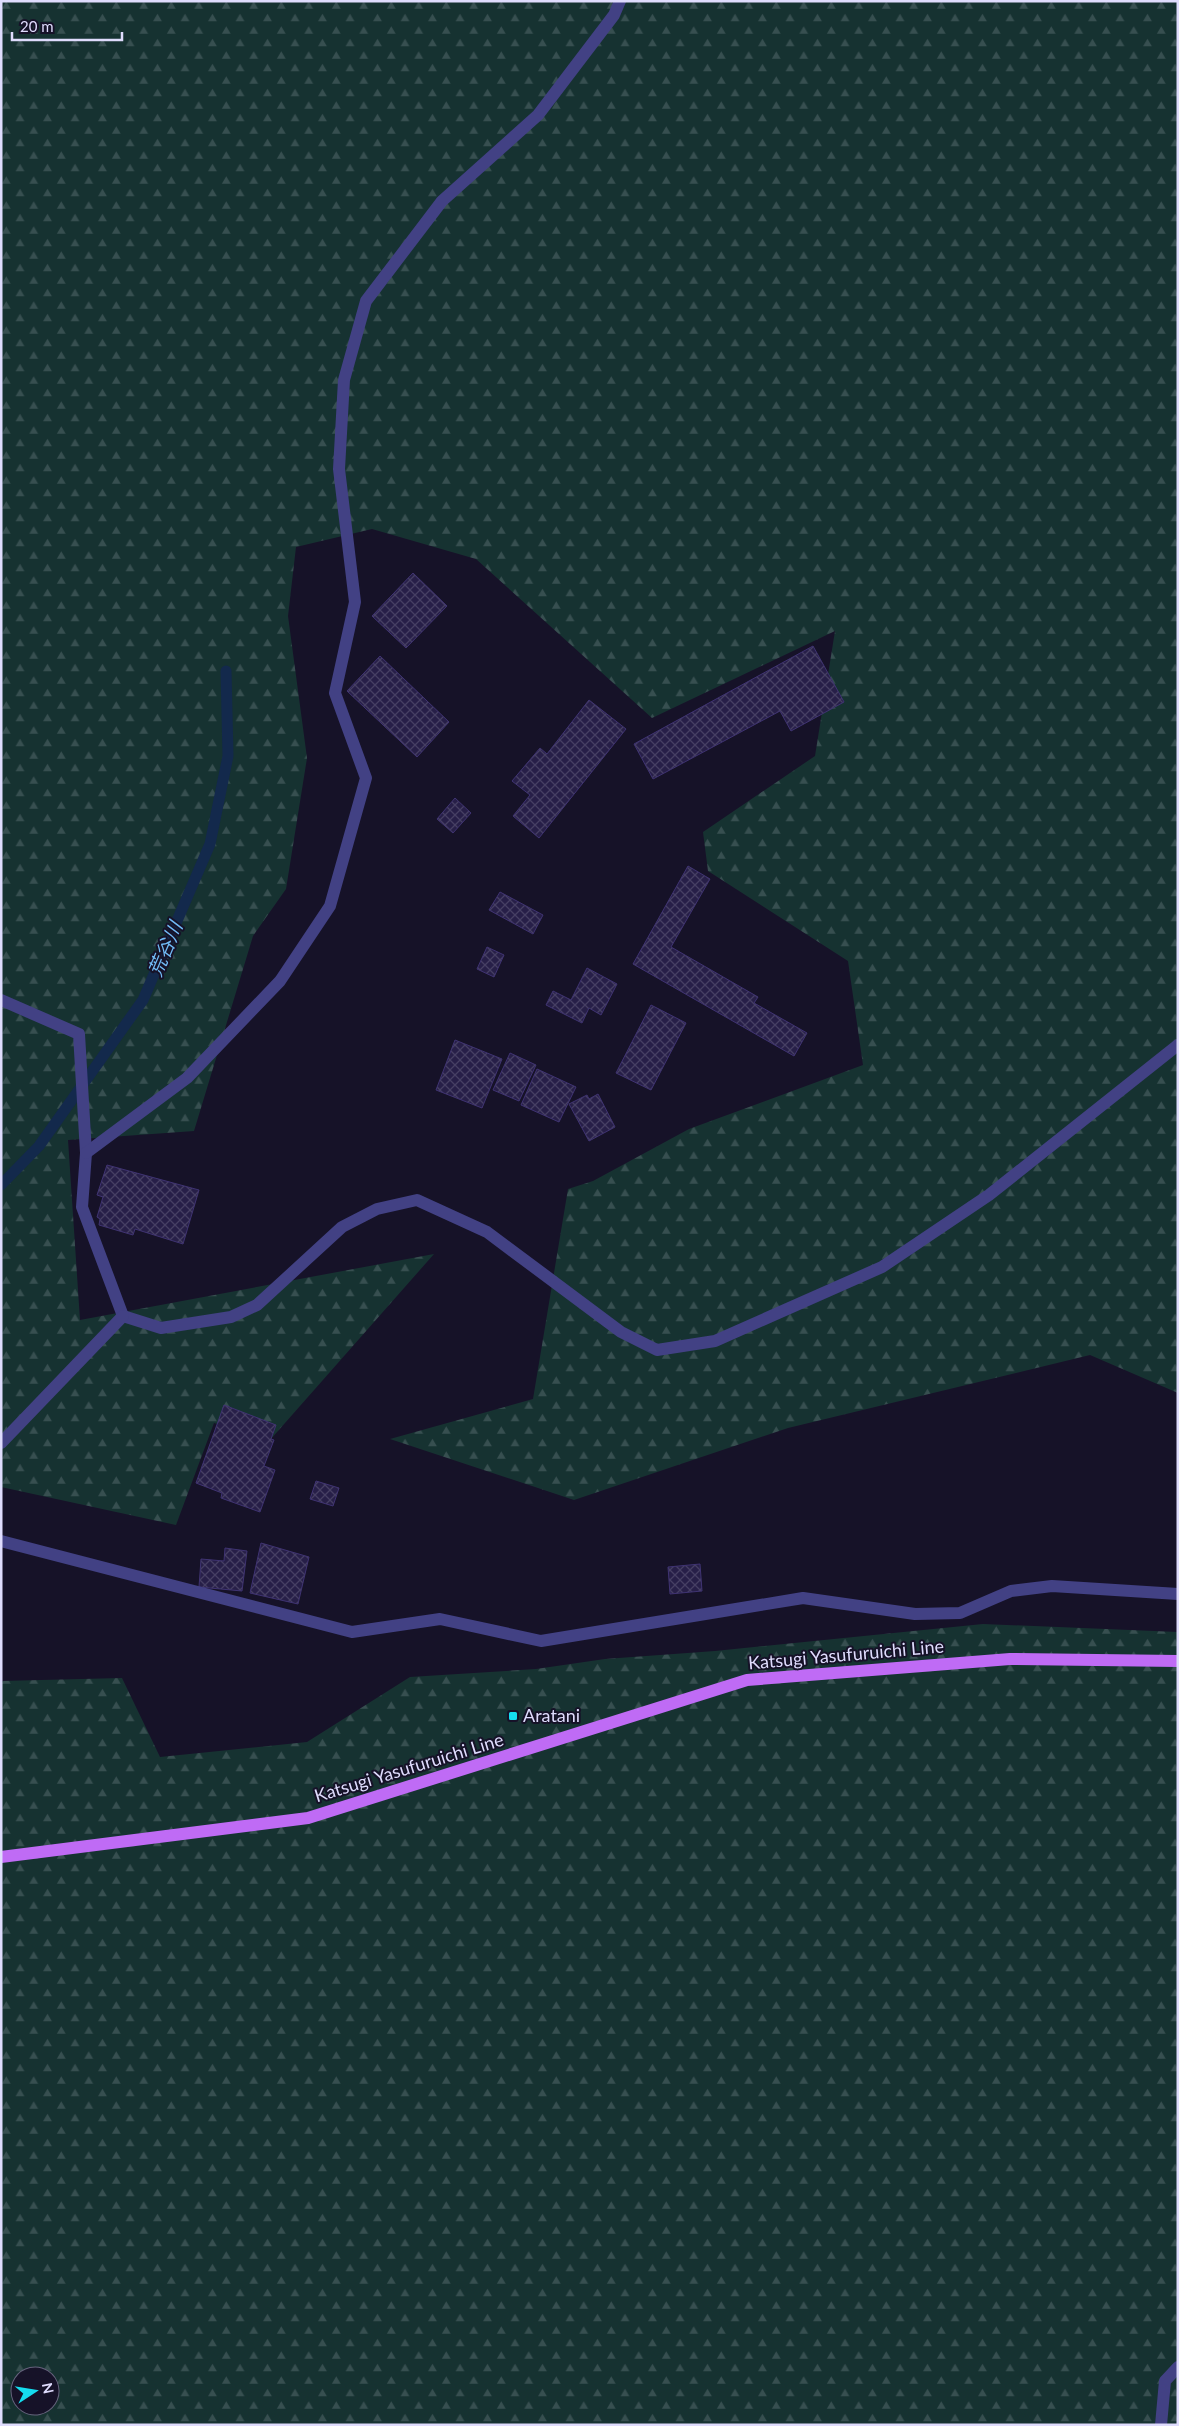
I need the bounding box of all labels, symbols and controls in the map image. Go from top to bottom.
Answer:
scale bar [12,10,122,42]
text: 20 m [20,17,54,35]
water label: 荒谷川 [143,916,187,980]
street label: Katsugi Yasufuruichi Line [747,1634,945,1674]
place label: Aratani [523,1704,580,1726]
marker: Aratani [507,1710,519,1722]
street label: Katsugi Yasufuruichi Line [312,1728,506,1806]
north arrow [10,2366,60,2416]
text: N [39,2381,58,2395]

